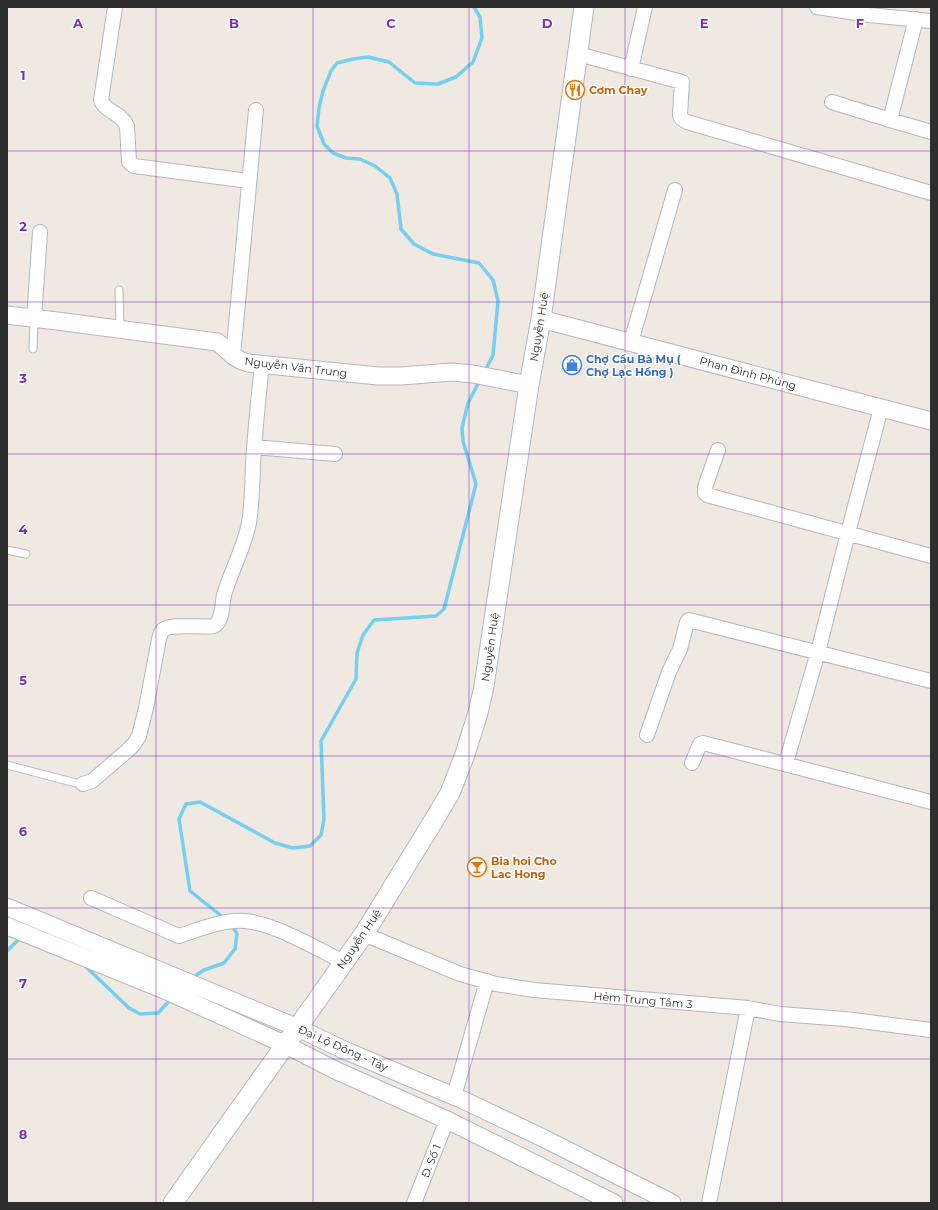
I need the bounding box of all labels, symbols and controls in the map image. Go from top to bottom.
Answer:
text: A [72,15,84,31]
text: B [229,15,239,31]
text: C [386,15,396,31]
text: D [542,15,553,31]
text: E [700,15,709,31]
text: F [856,15,864,31]
text: 1 [20,67,26,83]
restaurant icon: Cơm Chay [564,79,586,101]
place label: Cơm Chay [589,83,648,97]
text: 2 [19,218,27,234]
street label: Nguyễn Huệ [527,291,551,362]
place label: Chợ Cầu Bà Mụ ( Chợ Lạc Hồng ) [586,352,681,379]
street label: Phan Đình Phùng [698,353,798,393]
street label: Nguyễn Văn Trung [244,354,348,380]
shop icon: Chợ Cầu Bà Mụ ( Chợ Lạc Hồng ) [561,354,583,376]
text: 3 [18,370,27,386]
text: 4 [19,521,28,537]
street label: Nguyễn Huệ [478,611,502,682]
text: 5 [19,672,27,688]
text: 6 [19,823,28,839]
place label: Bia hoi Cho Lac Hong [491,854,557,881]
bar icon: Bia hoi Cho Lac Hong [466,856,488,878]
street label: Nguyễn Huệ [334,906,384,972]
text: 7 [19,975,27,991]
street label: Hẻm Trung Tâm 3 [593,989,693,1011]
street label: Đại Lộ Đông - Tây [296,1022,390,1074]
text: 8 [19,1126,28,1142]
street label: Đ. Số 1 [418,1142,444,1180]

